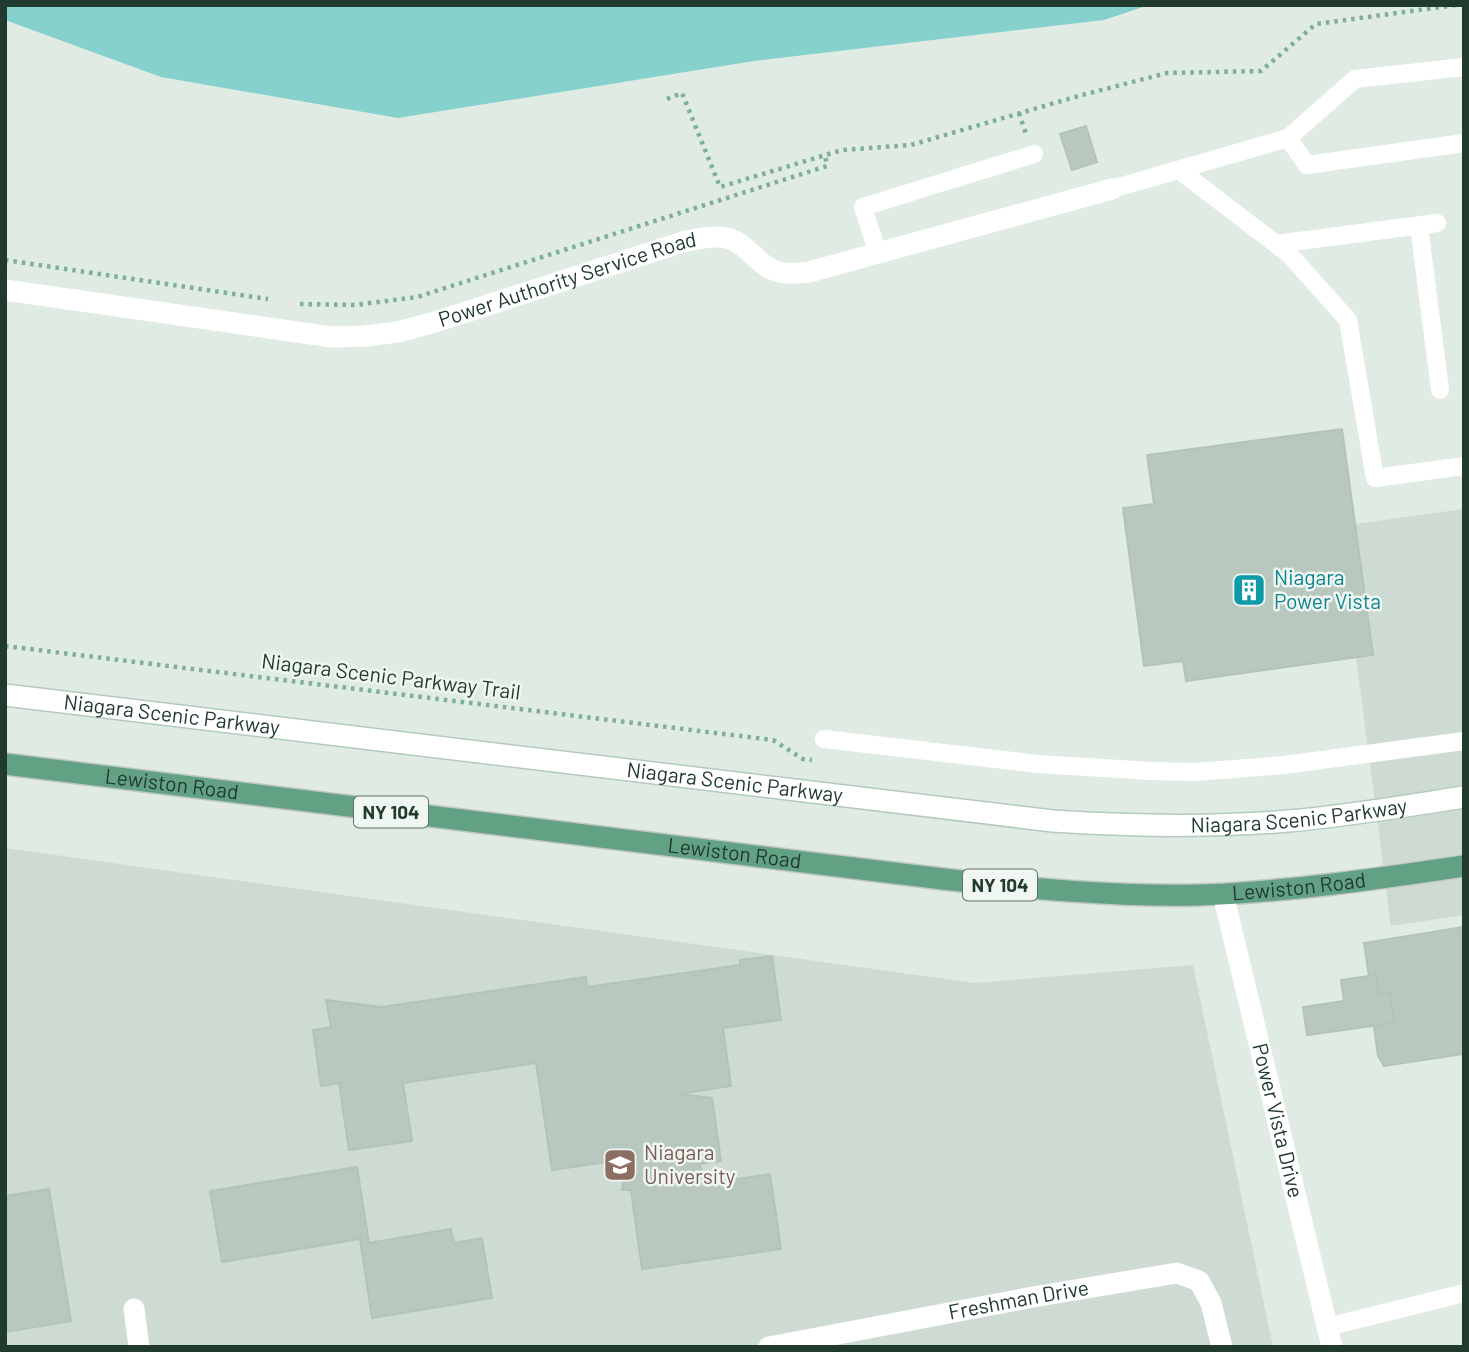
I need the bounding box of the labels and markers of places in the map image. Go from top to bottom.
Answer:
place label: Niagara Power Vista [1274,564,1381,613]
building icon: Niagara Power Vista [1230,571,1268,609]
place label: Niagara University [644,1139,736,1188]
school or university icon: Niagara University [601,1146,639,1184]

